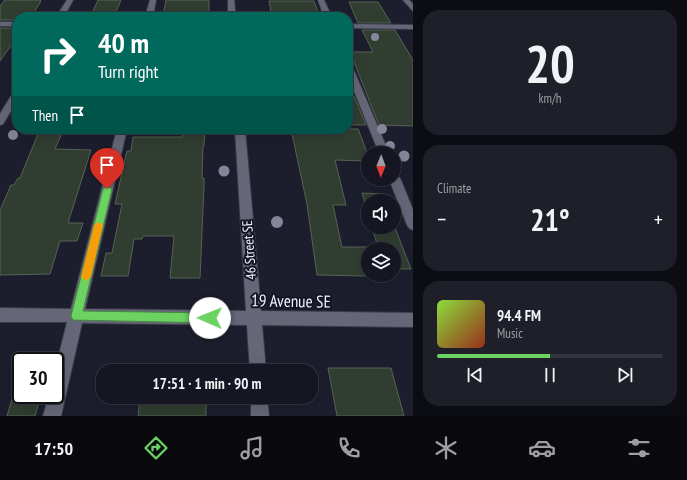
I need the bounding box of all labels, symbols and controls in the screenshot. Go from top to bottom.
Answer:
text: 40 m [98,24,149,61]
icon: right [32,28,84,80]
text: 20 [525,30,575,97]
text: Turn right [98,60,158,83]
text: km/h [538,90,562,107]
icon: arrive [66,104,88,126]
text: Then [32,106,58,125]
north arrow [361,146,401,186]
map controls [361,146,401,282]
pin [90,148,124,189]
icon: arrive [96,154,118,176]
text: Climate [437,180,471,197]
button: sound [361,194,401,234]
text: 21° [530,200,570,239]
text: − [437,205,446,233]
text: + [654,205,663,233]
street label: 46 Street SE [238,220,260,280]
button: layers [361,242,401,282]
street label: 19 Avenue SE [251,289,331,313]
position arrow [189,297,231,339]
text: 94.4 FM [497,306,541,325]
text: Music [497,325,523,342]
speed limit sign: 30 [12,352,64,404]
icon: previous [464,364,486,386]
icon: pause [539,364,561,386]
icon: next [614,364,636,386]
text: 17:51 · 1 min · 90 m [153,374,261,393]
icon: directions [142,434,170,462]
icon: music [238,434,266,462]
icon: phone [335,434,363,462]
icon: climate [432,434,460,462]
icon: car [528,434,556,462]
icon: filters [625,434,653,462]
text: 17:50 [34,437,73,460]

